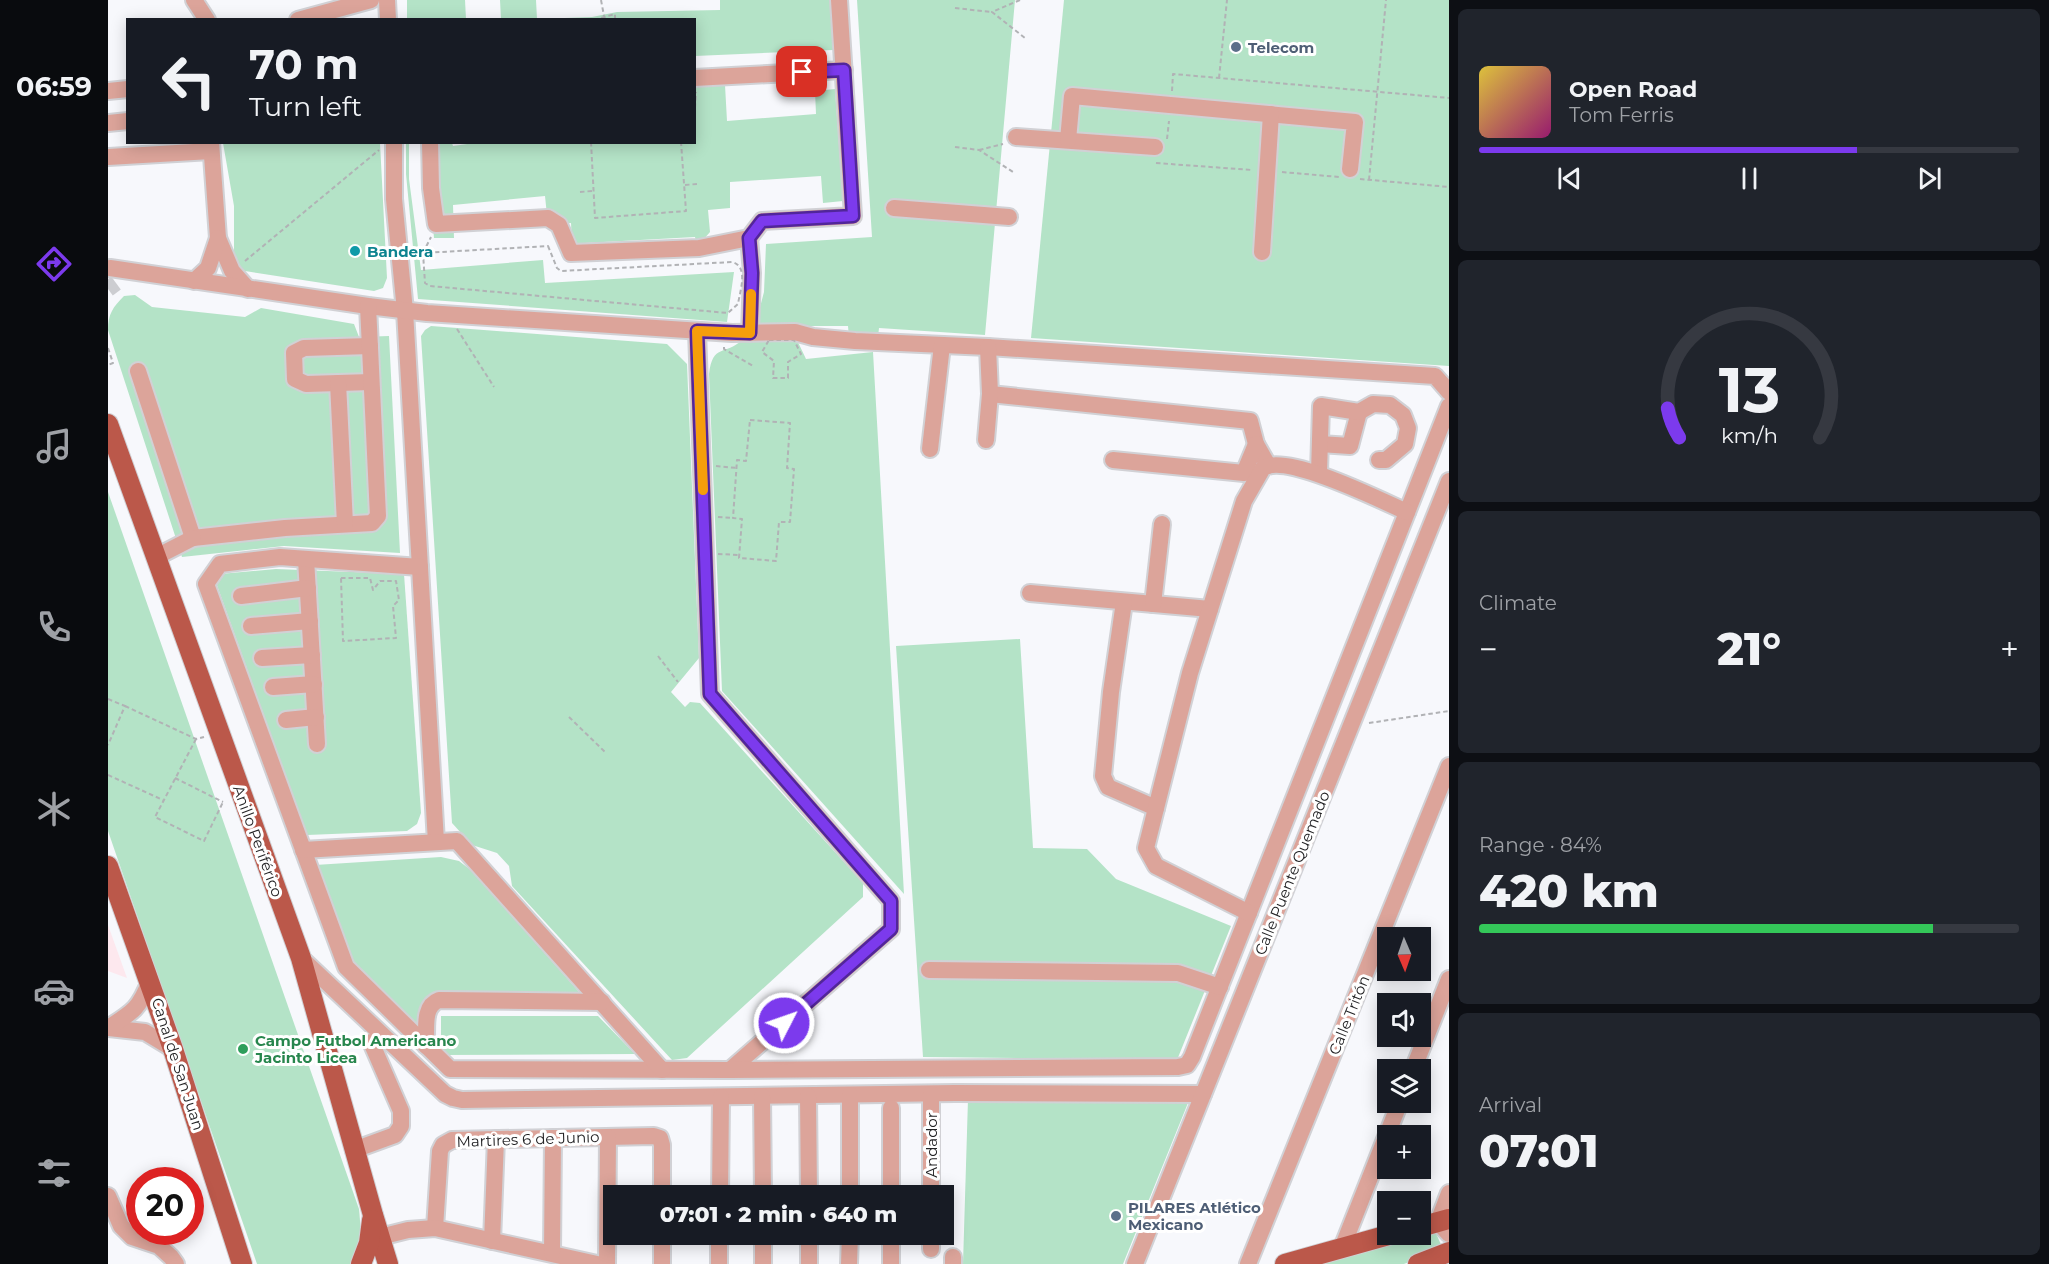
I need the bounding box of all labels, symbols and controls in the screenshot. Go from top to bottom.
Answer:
text: 70 m [249,38,359,90]
place label: Telecom [1248,38,1314,57]
marker: Telecom [1229,40,1243,54]
icon: left [150,42,228,120]
pin [776,46,827,97]
icon: arrive [785,55,818,88]
text: 06:59 [16,70,92,103]
text: Open Road [1569,76,1697,103]
text: Turn left [249,90,362,123]
text: Tom Ferris [1569,103,1674,127]
icon: previous [1553,162,1586,195]
icon: pause [1733,162,1766,195]
icon: next [1913,162,1946,195]
place label: Bandera [367,242,433,261]
icon: directions [33,243,75,285]
marker: Bandera [348,244,362,258]
text: 13 [1718,352,1780,428]
text: km/h [1720,422,1778,448]
icon: music [33,425,75,467]
text: Climate [1479,591,1557,615]
icon: phone [33,606,75,648]
text: 21° [1717,621,1781,676]
text: − [1479,629,1498,669]
text: + [2000,629,2019,669]
street label: Anillo Periférico [229,783,287,899]
icon: climate [33,788,75,830]
street label: Calle Puente Quemado [1250,788,1334,958]
text: Range · 84% [1479,833,1602,857]
text: 420 km [1479,863,1659,918]
north arrow [1377,927,1431,981]
map controls [1377,927,1431,1245]
icon: car [33,970,75,1012]
street label: Calle Tritón [1324,972,1374,1058]
position arrow [752,991,816,1055]
button: sound [1377,993,1431,1047]
street label: Canal de San Juan [148,995,208,1133]
place label: Campo Futbol Americano Jacinto Licea [254,1031,457,1067]
marker: Campo Futbol Americano Jacinto Licea [236,1042,250,1056]
button: layers [1377,1059,1431,1113]
text: Arrival [1479,1093,1542,1117]
street label: Andador [922,1112,941,1178]
text: 07:01 [1479,1123,1599,1178]
button: + [1377,1125,1431,1179]
street label: Martires 6 de Junio [456,1127,600,1151]
icon: filters [33,1152,75,1194]
speed limit sign: 20 [126,1167,204,1245]
button: − [1377,1191,1431,1245]
place label: PILARES Atlético Mexicano [1128,1198,1261,1234]
text: 07:01 · 2 min · 640 m [660,1201,897,1228]
marker: PILARES Atlético Mexicano [1109,1209,1123,1223]

